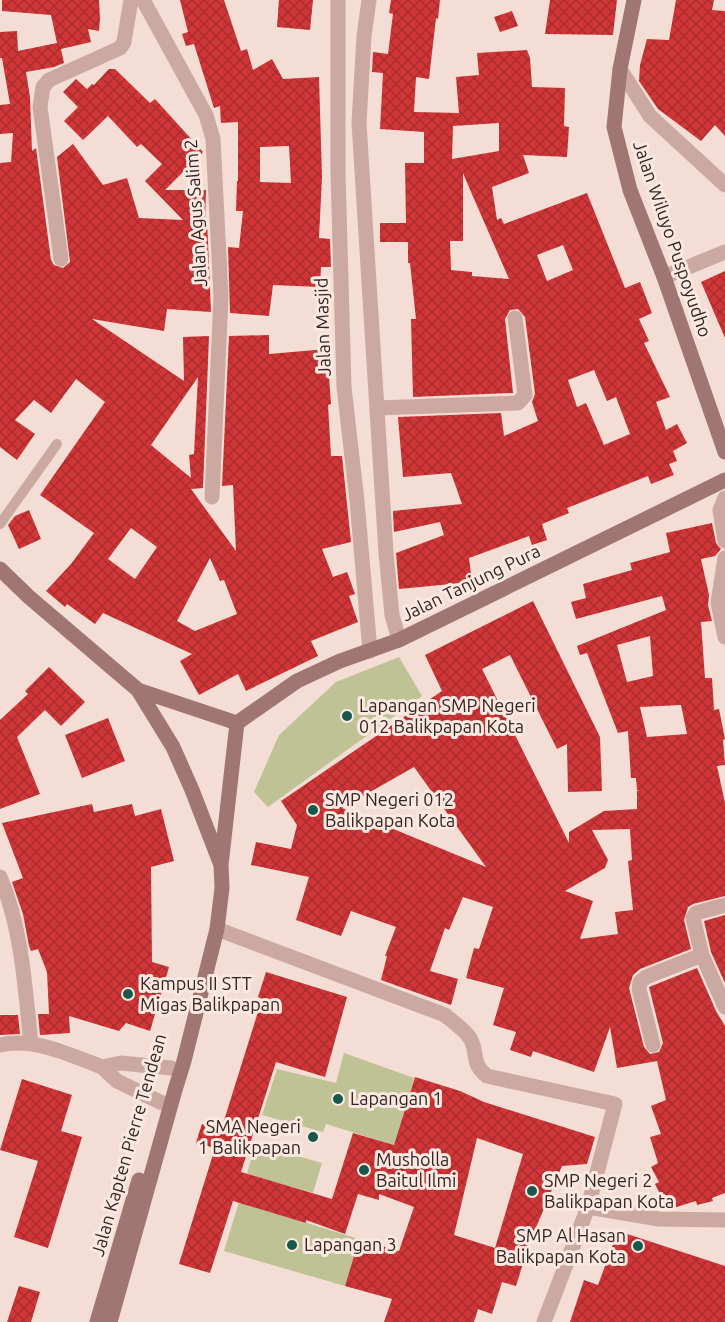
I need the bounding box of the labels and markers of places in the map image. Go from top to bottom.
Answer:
place label: Lapangan SMP Negeri 012 Balikpapan Kota [359,695,536,736]
marker: Lapangan SMP Negeri 012 Balikpapan Kota [340,709,354,723]
place label: SMP Negeri 012 Balikpapan Kota [325,789,455,830]
marker: SMP Negeri 012 Balikpapan Kota [306,803,320,817]
place label: Kampus II STT Migas Balikpapan [140,973,280,1014]
marker: Kampus II STT Migas Balikpapan [121,987,135,1001]
place label: Lapangan 1 [350,1088,443,1108]
marker: Lapangan 1 [331,1092,345,1106]
place label: SMA Negeri 1 Balikpapan [198,1116,301,1157]
marker: SMA Negeri 1 Balikpapan [306,1130,320,1144]
place label: Musholla Baitul Ilmi [376,1149,456,1190]
marker: Musholla Baitul Ilmi [357,1163,371,1177]
place label: SMP Negeri 2 Balikpapan Kota [544,1170,674,1211]
marker: SMP Negeri 2 Balikpapan Kota [525,1184,539,1198]
place label: SMP Al Hasan Balikpapan Kota [496,1225,626,1266]
place label: Lapangan 3 [304,1234,397,1254]
marker: Lapangan 3 [285,1238,299,1252]
marker: SMP Al Hasan Balikpapan Kota [631,1239,645,1253]

